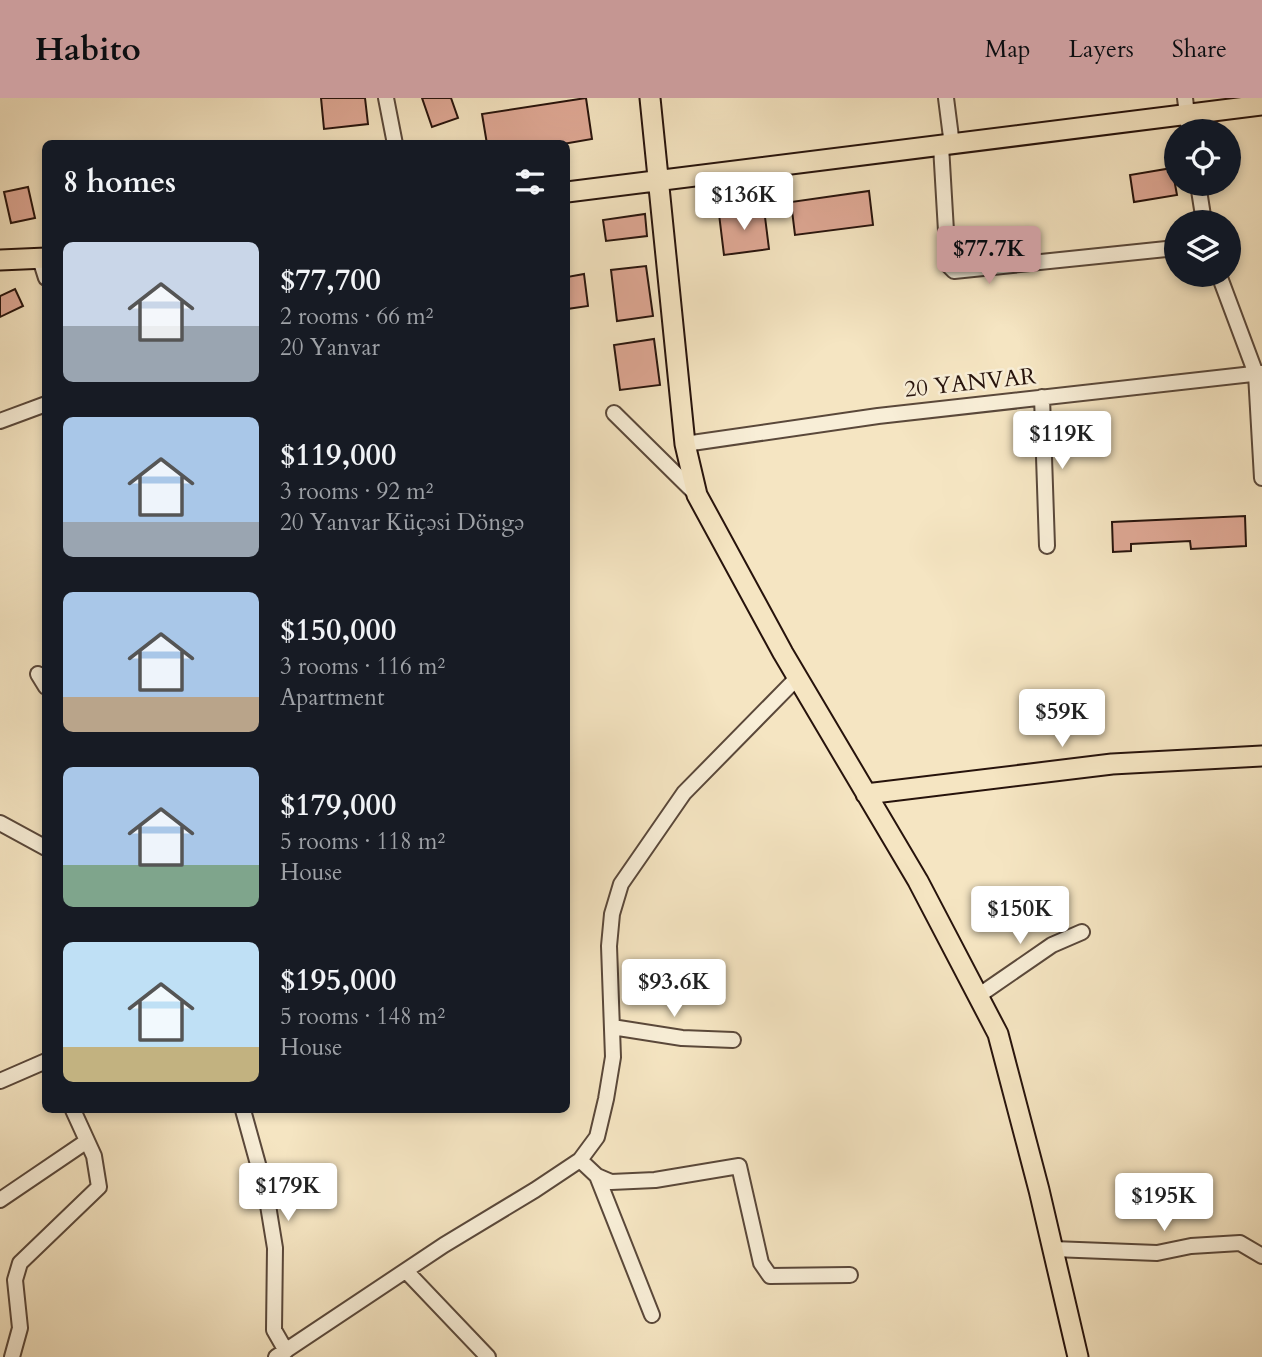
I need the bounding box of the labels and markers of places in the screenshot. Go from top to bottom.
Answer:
pin: $136K [695,172,793,232]
pin: $77.7K [932,226,1046,286]
pin: $119K [1013,412,1111,471]
pin: $59K [1021,690,1103,749]
pin: $150K [971,886,1069,946]
pin: $93.6K [617,960,731,1019]
pin: $179K [239,1164,337,1223]
pin: $195K [1115,1174,1213,1233]

